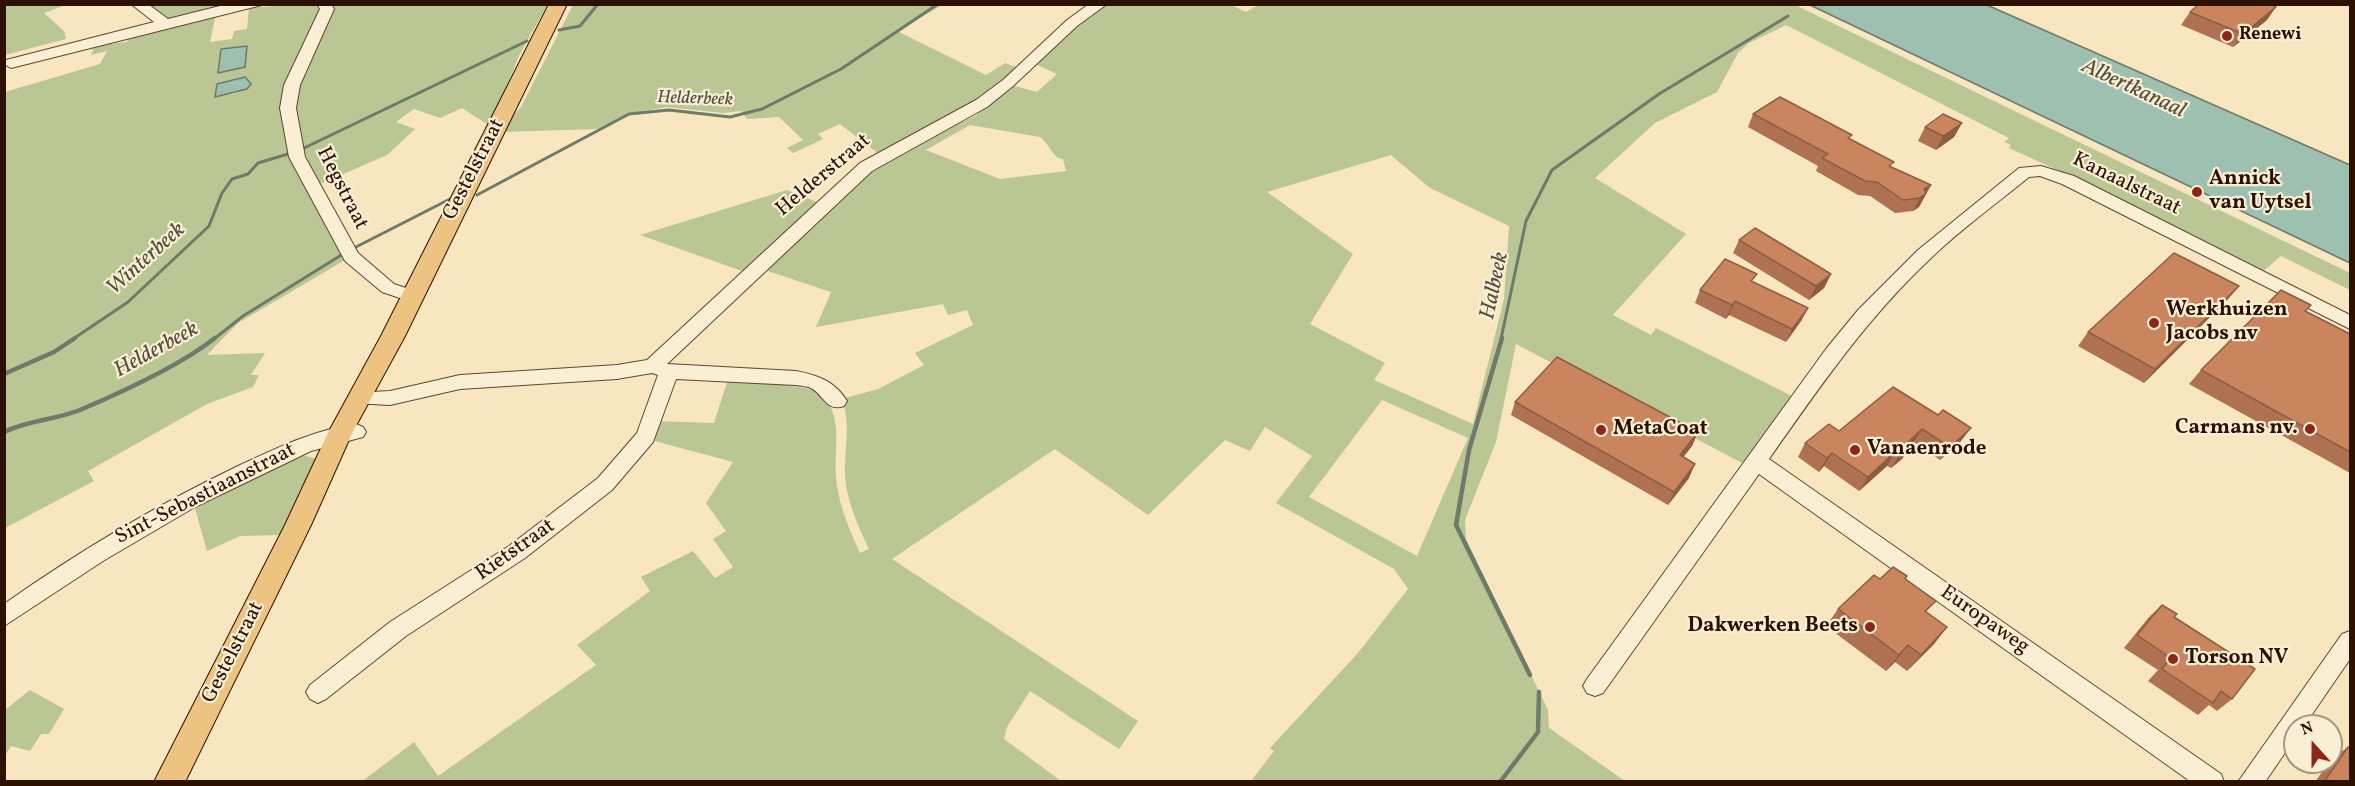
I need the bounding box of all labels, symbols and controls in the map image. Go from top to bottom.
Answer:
place label: Renewi [2239,25,2302,47]
marker: Renewi [2220,29,2234,43]
water label: Albertkanaal [2077,54,2189,126]
water label: Helderbeek [657,88,733,112]
street label: Gestelstraat [439,115,511,225]
street label: Helderstraat [772,129,876,223]
street label: Hegstraat [309,143,373,235]
street label: Kanaalstraat [2068,148,2184,222]
place label: Annick van Uytsel [2209,167,2312,217]
marker: Annick van Uytsel [2190,185,2204,199]
water label: Winterbeek [102,218,192,302]
water label: Halbeek [1476,250,1516,322]
place label: Werkhuizen Jacobs nv [2166,298,2288,348]
marker: Werkhuizen Jacobs nv [2147,316,2161,330]
water label: Helderbeek [110,317,204,385]
place label: Carmans nv. [2175,416,2298,442]
place label: MetaCoat [1613,417,1708,443]
marker: Carmans nv. [2303,422,2317,436]
marker: MetaCoat [1594,423,1608,437]
place label: Vanaenrode [1867,437,1986,463]
street label: Sint-Sebastiaanstraat [112,439,300,551]
marker: Vanaenrode [1848,443,1862,457]
street label: Rietstraat [471,515,561,587]
street label: Europaweg [1935,581,2033,661]
street label: Gestelstraat [198,598,270,708]
place label: Dakwerken Beets [1687,614,1858,640]
marker: Dakwerken Beets [1863,620,1877,634]
place label: Torson NV [2185,646,2288,672]
marker: Torson NV [2166,652,2180,666]
north arrow [2283,714,2343,774]
text: N [2298,717,2317,741]

